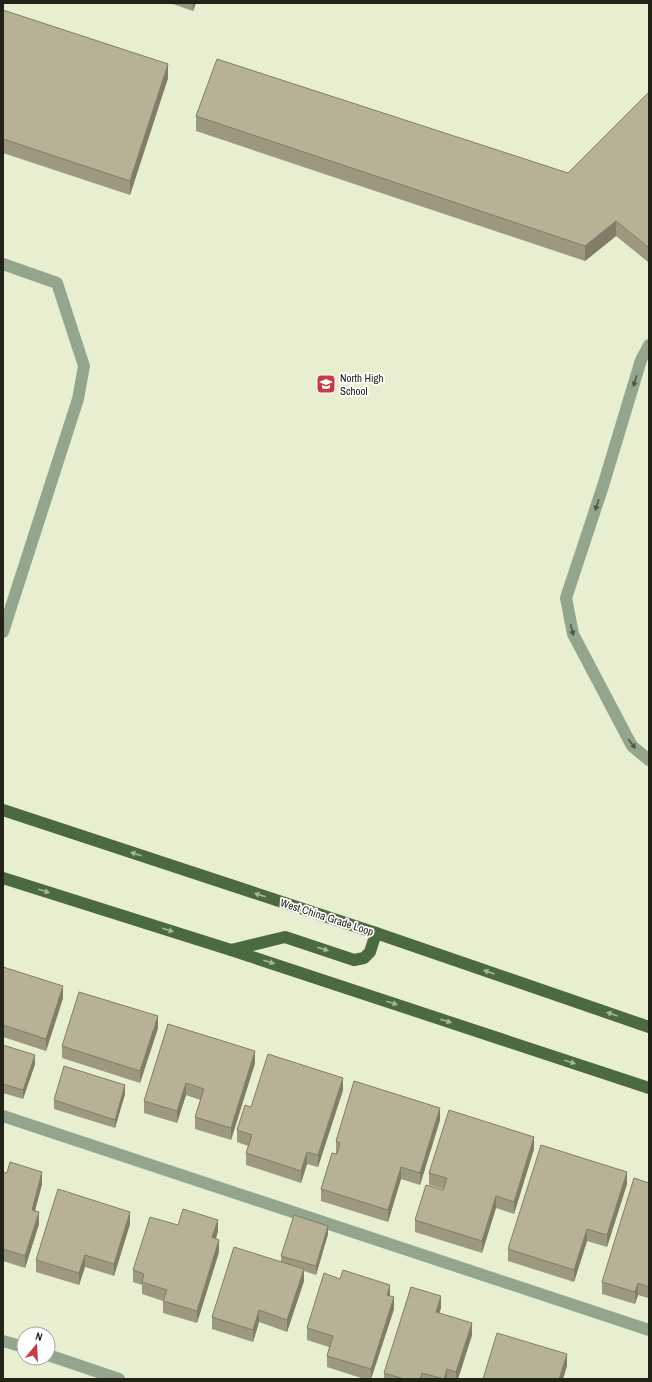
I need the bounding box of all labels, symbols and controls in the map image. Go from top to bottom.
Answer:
place label: North High School [340,371,384,398]
school or university icon: North High School [315,373,337,395]
one-way arrow [632,376,638,388]
one-way arrow [593,500,599,512]
one-way arrow [570,623,576,636]
one-way arrow [628,739,637,750]
one-way arrow [130,851,142,857]
one-way arrow [38,888,50,894]
one-way arrow [253,892,265,898]
street label: West China Grade Loop [279,895,375,939]
one-way arrow [162,927,174,933]
one-way arrow [317,947,329,953]
one-way arrow [263,960,275,966]
one-way arrow [483,969,495,975]
one-way arrow [386,1001,398,1007]
one-way arrow [606,1011,618,1017]
one-way arrow [441,1018,453,1024]
one-way arrow [564,1059,576,1065]
north arrow [16,1326,56,1366]
text: N [34,1329,44,1344]

